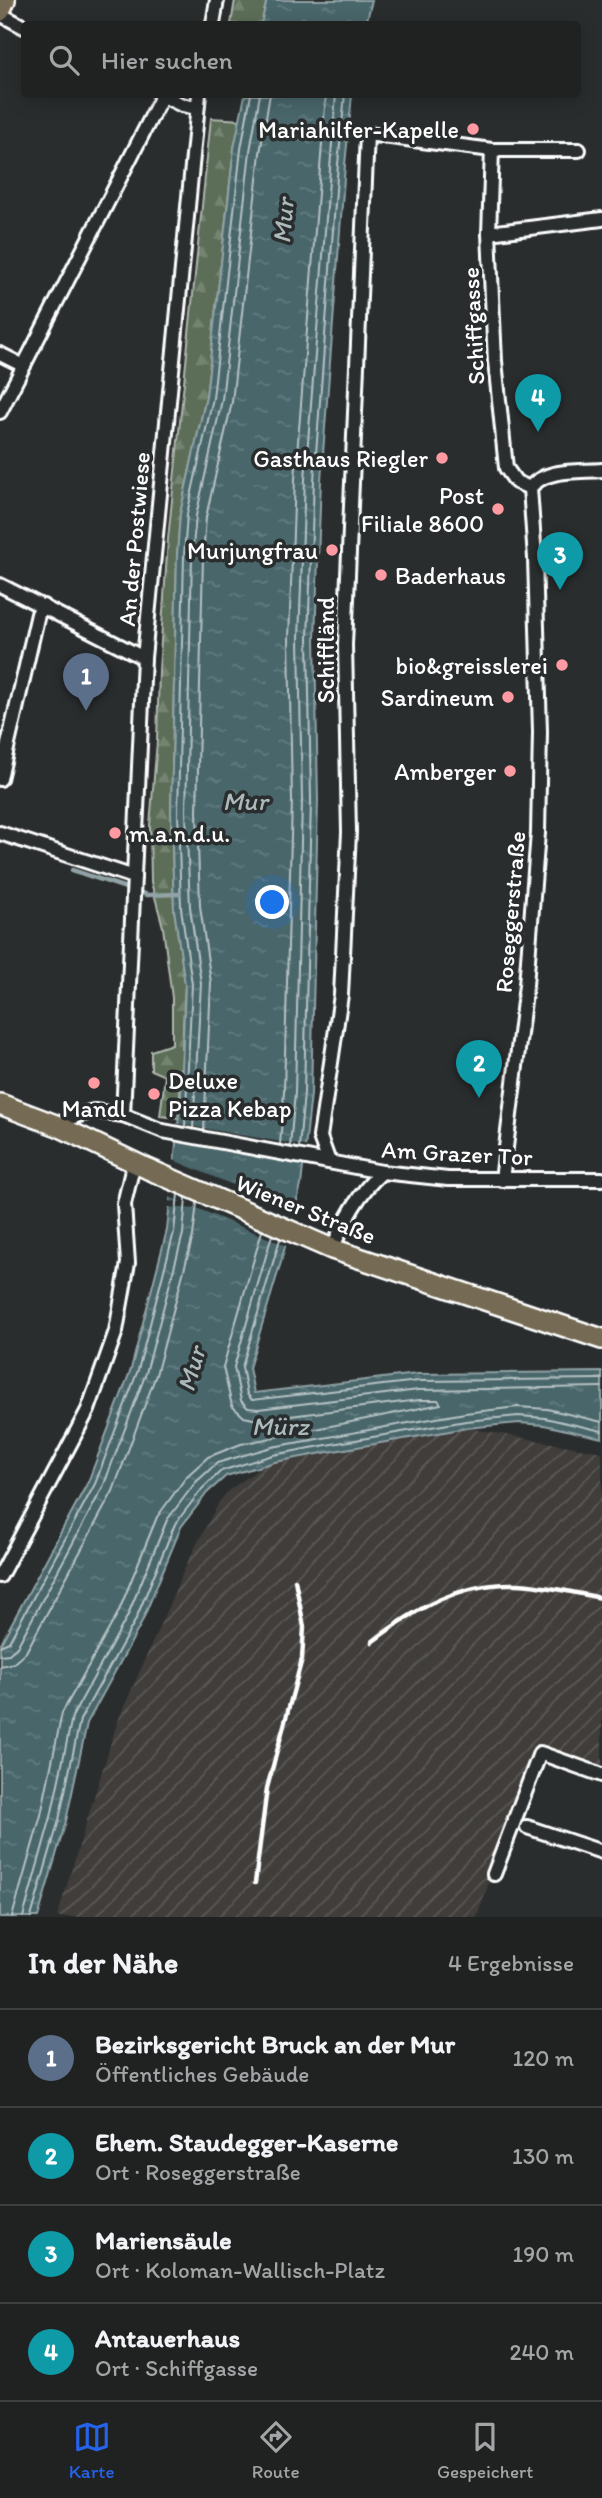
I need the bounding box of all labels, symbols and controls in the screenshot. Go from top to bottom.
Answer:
search box [21,21,581,98]
icon: search [45,41,83,79]
text: Hier suchen [101,44,233,76]
place label: Mariahilfer-Kapelle [258,115,459,144]
marker: Mariahilfer-Kapelle [465,121,481,137]
water label: Mur [265,194,301,245]
street label: Schiffgasse [455,266,491,386]
pin: 4 [515,374,561,432]
place label: Gasthaus Riegler [253,444,428,473]
marker: Gasthaus Riegler [434,450,450,466]
street label: An der Postwiese [112,451,156,627]
place label: Post Filiale 8600 [361,481,484,538]
marker: Post Filiale 8600 [490,501,506,517]
pin: 3 [537,532,583,590]
place label: Murjungfrau [187,536,318,565]
marker: Murjungfrau [324,542,340,558]
place label: Baderhaus [395,561,506,590]
marker: Baderhaus [373,567,389,583]
street label: Schiffländ [311,597,340,703]
place label: bio&greisslerei [395,651,548,680]
pin: 1 [63,653,109,711]
marker: bio&greisslerei [554,657,570,673]
place label: Sardineum [381,683,494,712]
marker: Sardineum [500,689,516,705]
place label: Amberger [394,757,496,786]
marker: Amberger [502,763,518,779]
water label: Mur [222,785,270,817]
place label: m.a.n.d.u. [129,819,230,848]
marker: m.a.n.d.u. [107,825,123,841]
street label: Roseggerstraße [488,830,532,994]
your location [255,885,289,919]
pin: 2 [456,1040,502,1098]
place label: Deluxe Pizza Kebap [168,1066,291,1123]
marker: Mandl [86,1075,102,1091]
marker: Deluxe Pizza Kebap [146,1086,162,1102]
place label: Mandl [62,1094,126,1123]
street label: Am Grazer Tor [381,1135,533,1171]
street label: Wiener Straße [232,1168,380,1250]
water label: Mur [169,1340,213,1395]
water label: Mürz [252,1410,311,1442]
text: In der Nähe [28,1944,178,1981]
text: 4 Ergebnisse [448,1949,574,1977]
text: Bezirksgericht Bruck an der Mur [95,2028,455,2060]
text: 1 [46,2044,56,2072]
text: 120 m [513,2044,574,2072]
text: Öffentliches Gebäude [95,2060,309,2088]
text: Ehem. Staudegger-Kaserne [95,2126,398,2158]
text: 2 [45,2142,57,2170]
text: 130 m [512,2142,574,2170]
text: Ort · Roseggerstraße [95,2158,301,2186]
text: Mariensäule [95,2224,232,2256]
text: 3 [45,2240,57,2268]
text: 190 m [513,2240,574,2268]
text: Ort · Koloman-Wallisch-Platz [95,2256,385,2284]
text: Antauerhaus [95,2322,240,2354]
text: 4 [44,2338,58,2366]
text: 240 m [509,2338,574,2366]
text: Ort · Schiffgasse [95,2354,258,2382]
tab: Karte [69,2418,114,2483]
tab: Route [252,2418,300,2483]
tab: Gespeichert [437,2418,533,2483]

